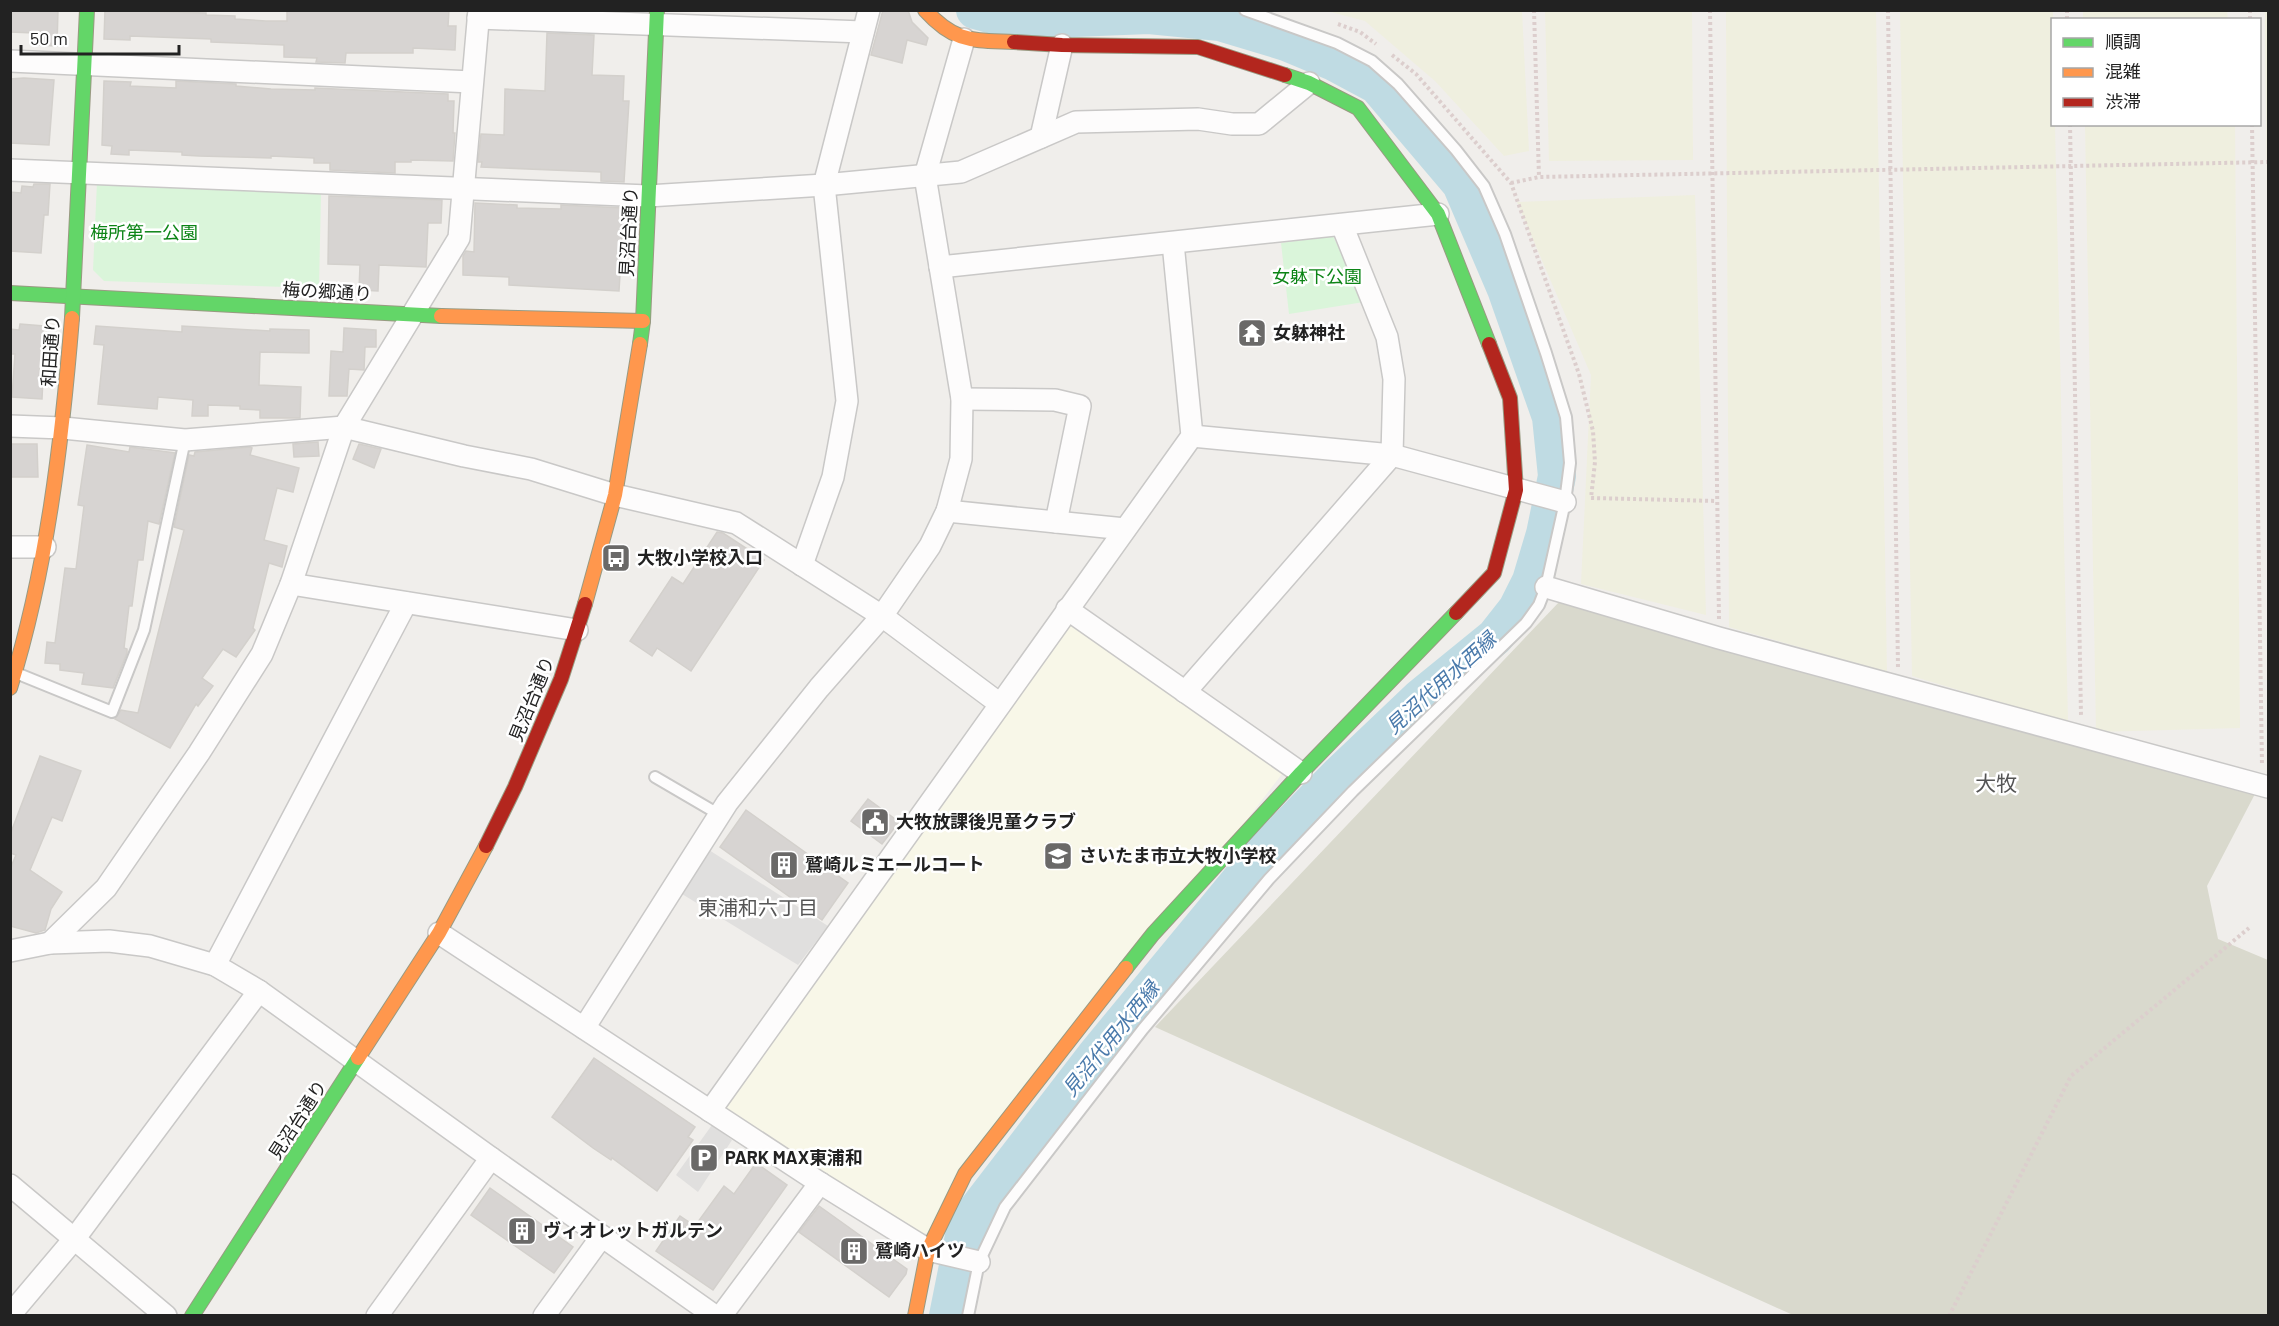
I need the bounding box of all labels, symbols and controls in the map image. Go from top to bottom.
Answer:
scale bar [21,18,178,56]
legend [2051,18,2261,126]
text: 50 m [30,27,68,49]
text: 順調 [2105,30,2141,52]
text: 混雑 [2105,60,2141,82]
text: 渋滞 [2105,90,2141,112]
street label: 見沼台通り [615,186,641,277]
park label: 梅所第一公園 [90,221,198,243]
park label: 女躰下公園 [1272,265,1362,287]
street label: 梅の郷通り [282,278,373,304]
street label: 和田通り [37,314,63,388]
temple icon: 女躰神社 [1236,317,1268,349]
place label: 女躰神社 [1273,321,1345,343]
bus stop icon: 大牧小学校入口 [600,542,632,574]
place label: 大牧小学校入口 [637,546,763,568]
water label: 見沼代用水西縁 [1380,625,1502,738]
street label: 見沼台通り [504,653,558,744]
district label: 大牧 [1975,770,2017,795]
public building icon: 大牧放課後児童クラブ [859,806,891,838]
place label: 大牧放課後児童クラブ [896,810,1076,832]
school or university icon: さいたま市立大牧小学校 [1042,840,1074,872]
place label: さいたま市立大牧小学校 [1079,844,1276,866]
building icon: 鷲崎ルミエールコート [768,849,800,881]
place label: 鷲崎ルミエールコート [805,853,985,875]
district label: 東浦和六丁目 [698,895,818,919]
water label: 見沼代用水西縁 [1057,975,1165,1100]
street label: 見沼台通り [263,1076,331,1163]
parking icon: PARK MAX東浦和 [688,1142,720,1174]
place label: PARK MAX東浦和 [725,1146,863,1168]
building icon: ヴィオレットガルテン [506,1215,538,1247]
place label: ヴィオレットガルテン [543,1219,723,1241]
building icon: 鷲崎ハイツ [838,1235,870,1267]
place label: 鷲崎ハイツ [875,1239,965,1261]

